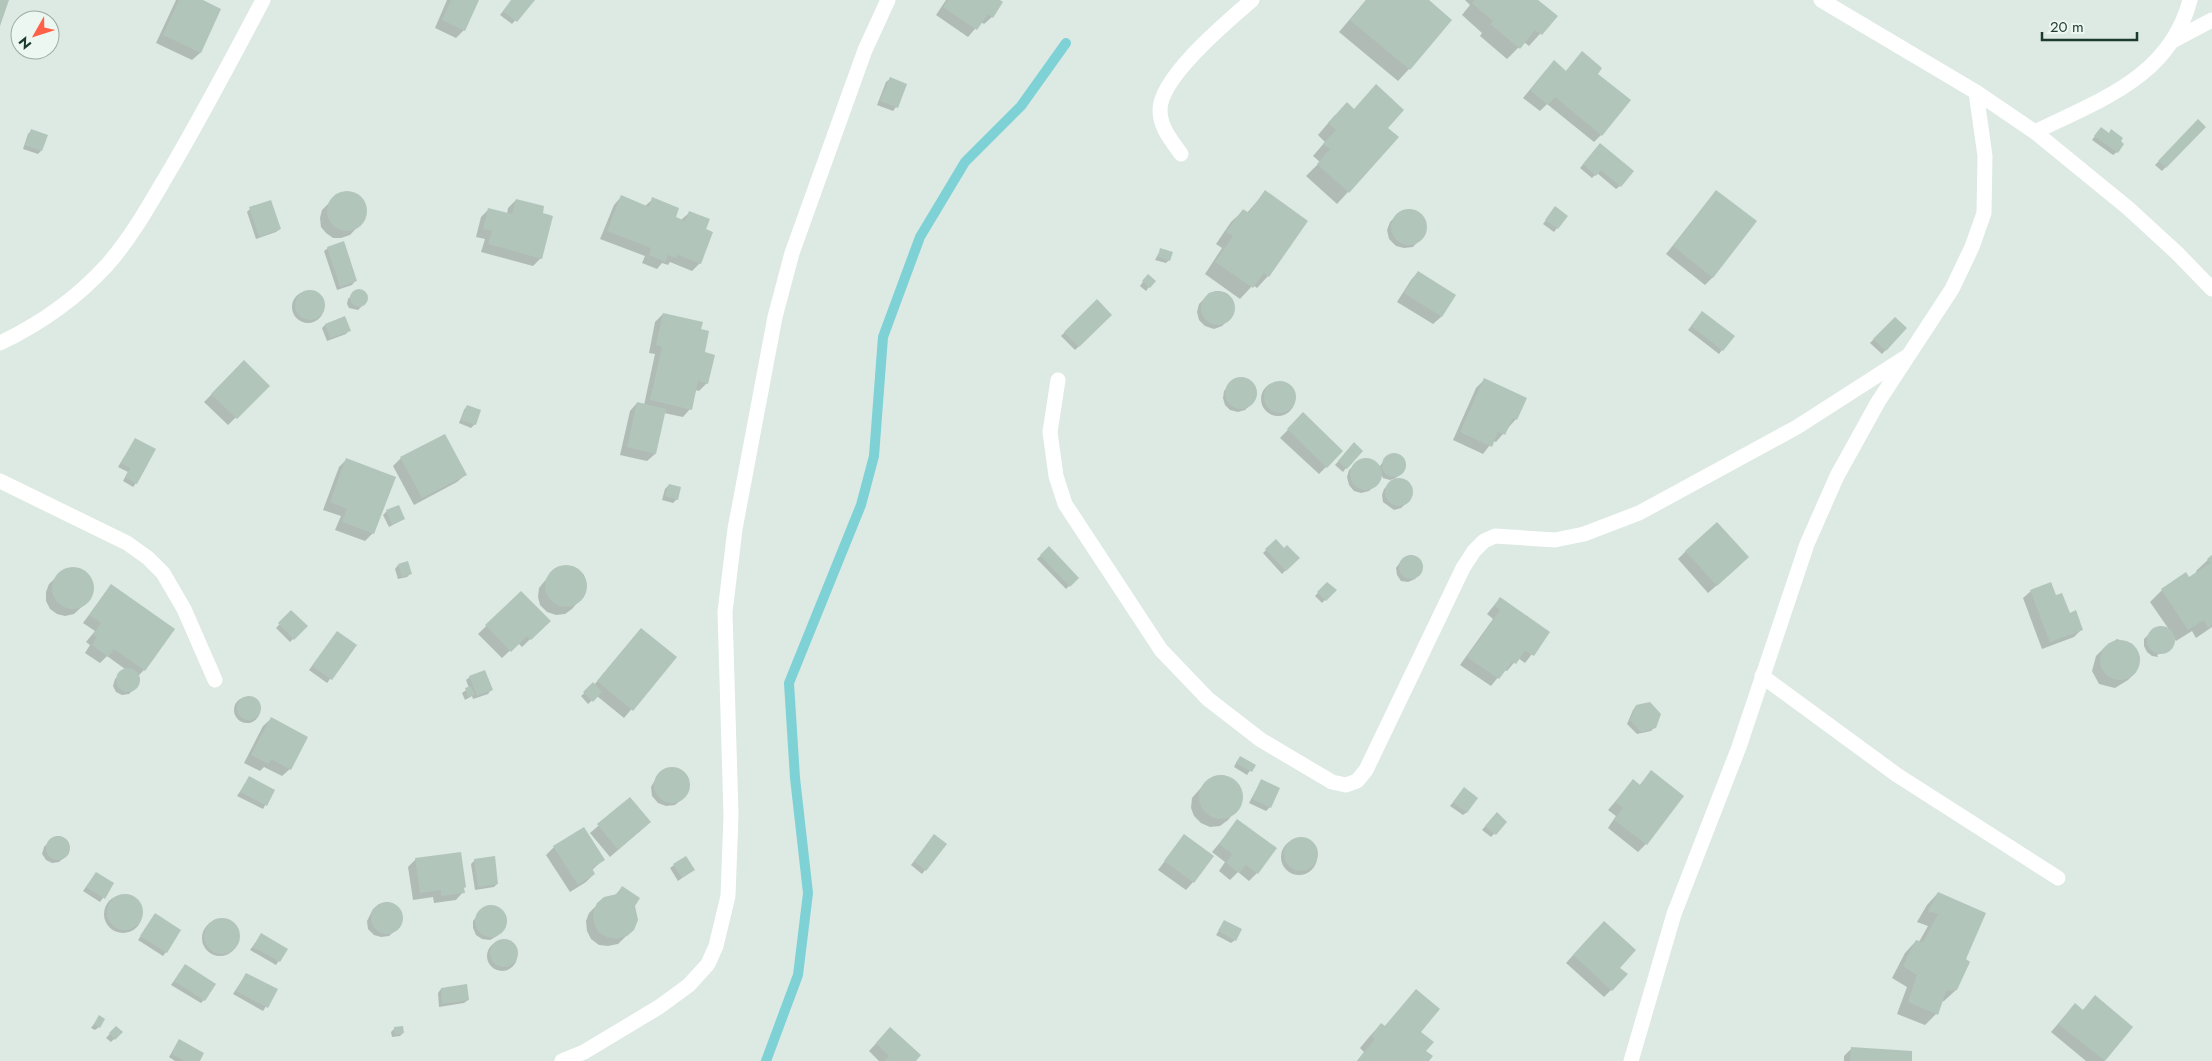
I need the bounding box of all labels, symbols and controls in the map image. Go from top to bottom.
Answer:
north arrow [10,10,60,60]
scale bar [2042,10,2137,42]
text: 20 m [2050,16,2084,38]
text: N [14,33,36,54]

